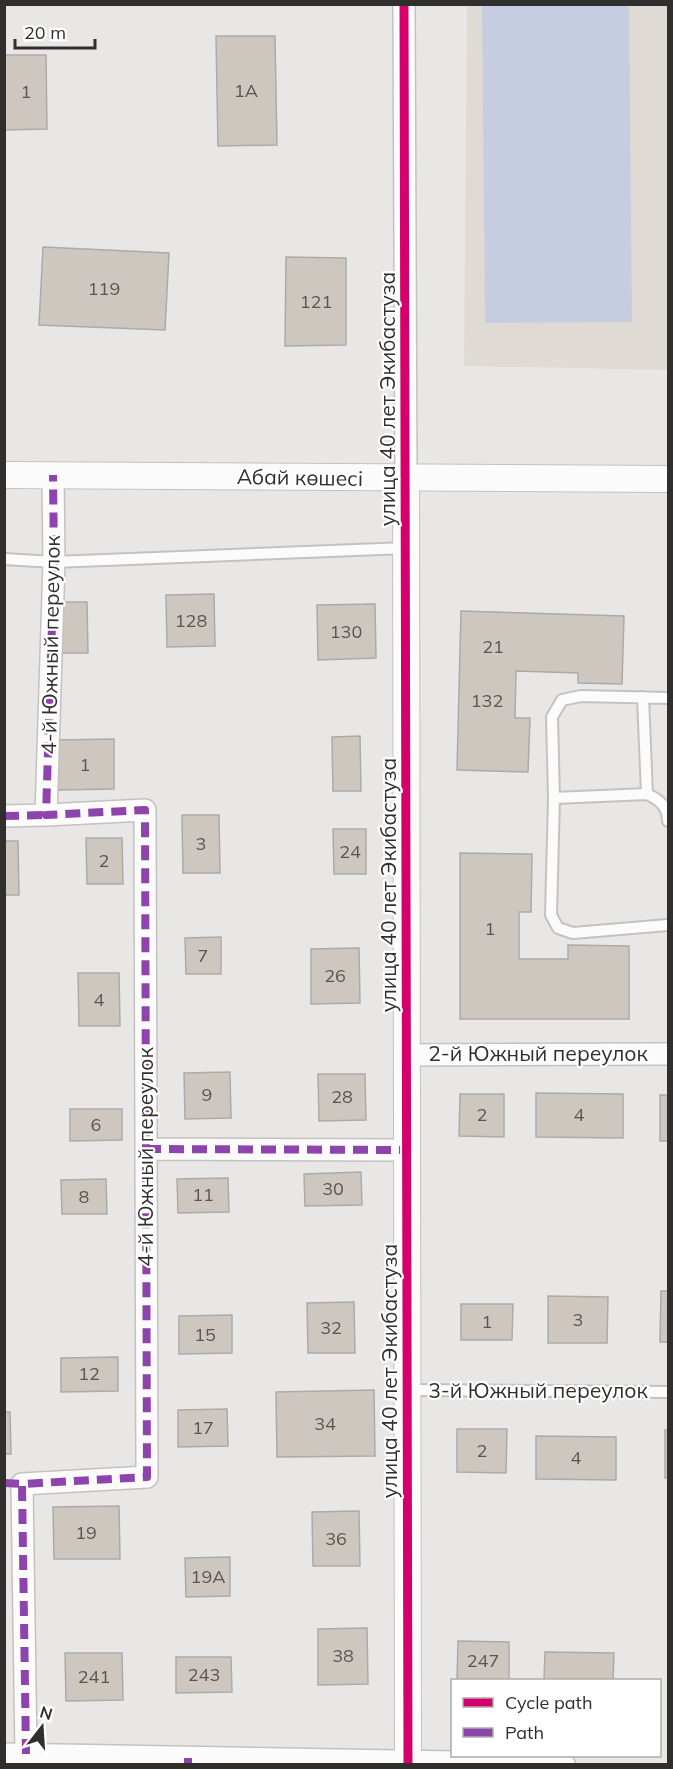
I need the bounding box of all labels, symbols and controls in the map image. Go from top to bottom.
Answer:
scale bar [15,12,94,50]
text: 20 m [24,21,66,44]
house number: 1А [234,79,258,102]
house number: 1 [21,80,31,103]
street label: улица 40 лет Экибастуза [374,272,400,526]
house number: 119 [88,277,120,300]
house number: 121 [300,290,332,313]
street label: Абай көшесі [237,463,363,491]
street label: 4-й Южный переулок [35,534,65,755]
house number: 128 [175,609,207,632]
house number: 130 [330,620,362,643]
house number: 21 [482,635,504,658]
house number: 132 [471,689,503,712]
house number: 1 [80,753,90,776]
street label: улица 40 лет Экибастуза [375,758,401,1012]
house number: 3 [196,832,206,855]
house number: 24 [339,840,361,863]
house number: 2 [99,849,109,872]
house number: 1 [485,917,495,940]
house number: 7 [198,944,208,967]
house number: 26 [324,964,346,987]
house number: 4 [94,988,105,1011]
street label: 2-й Южный переулок [428,1040,648,1066]
street label: 4-й Южный переулок [132,1047,158,1267]
house number: 9 [202,1083,212,1106]
house number: 28 [331,1085,353,1108]
house number: 2 [477,1103,487,1126]
house number: 4 [574,1103,585,1126]
house number: 6 [91,1113,101,1136]
house number: 30 [322,1177,344,1200]
house number: 11 [192,1183,214,1206]
house number: 8 [79,1185,89,1208]
street label: улица 40 лет Экибастуза [376,1244,402,1498]
house number: 3 [573,1308,583,1331]
house number: 1 [482,1310,492,1333]
house number: 32 [320,1316,342,1339]
house number: 15 [194,1323,216,1346]
house number: 12 [78,1362,100,1385]
street label: 3-й Южный переулок [428,1377,648,1403]
house number: 34 [314,1412,336,1435]
house number: 17 [192,1416,214,1439]
house number: 2 [477,1439,487,1462]
house number: 4 [571,1446,582,1469]
house number: 19 [75,1521,97,1544]
house number: 36 [325,1527,347,1550]
house number: 19А [191,1565,225,1588]
house number: 38 [332,1644,354,1667]
house number: 247 [467,1649,499,1672]
house number: 243 [188,1663,220,1686]
house number: 241 [78,1665,110,1688]
legend [451,1679,661,1757]
text: Cycle path [505,1691,592,1714]
north arrow [12,1697,72,1757]
text: N [38,1701,55,1724]
text: Path [505,1721,544,1744]

